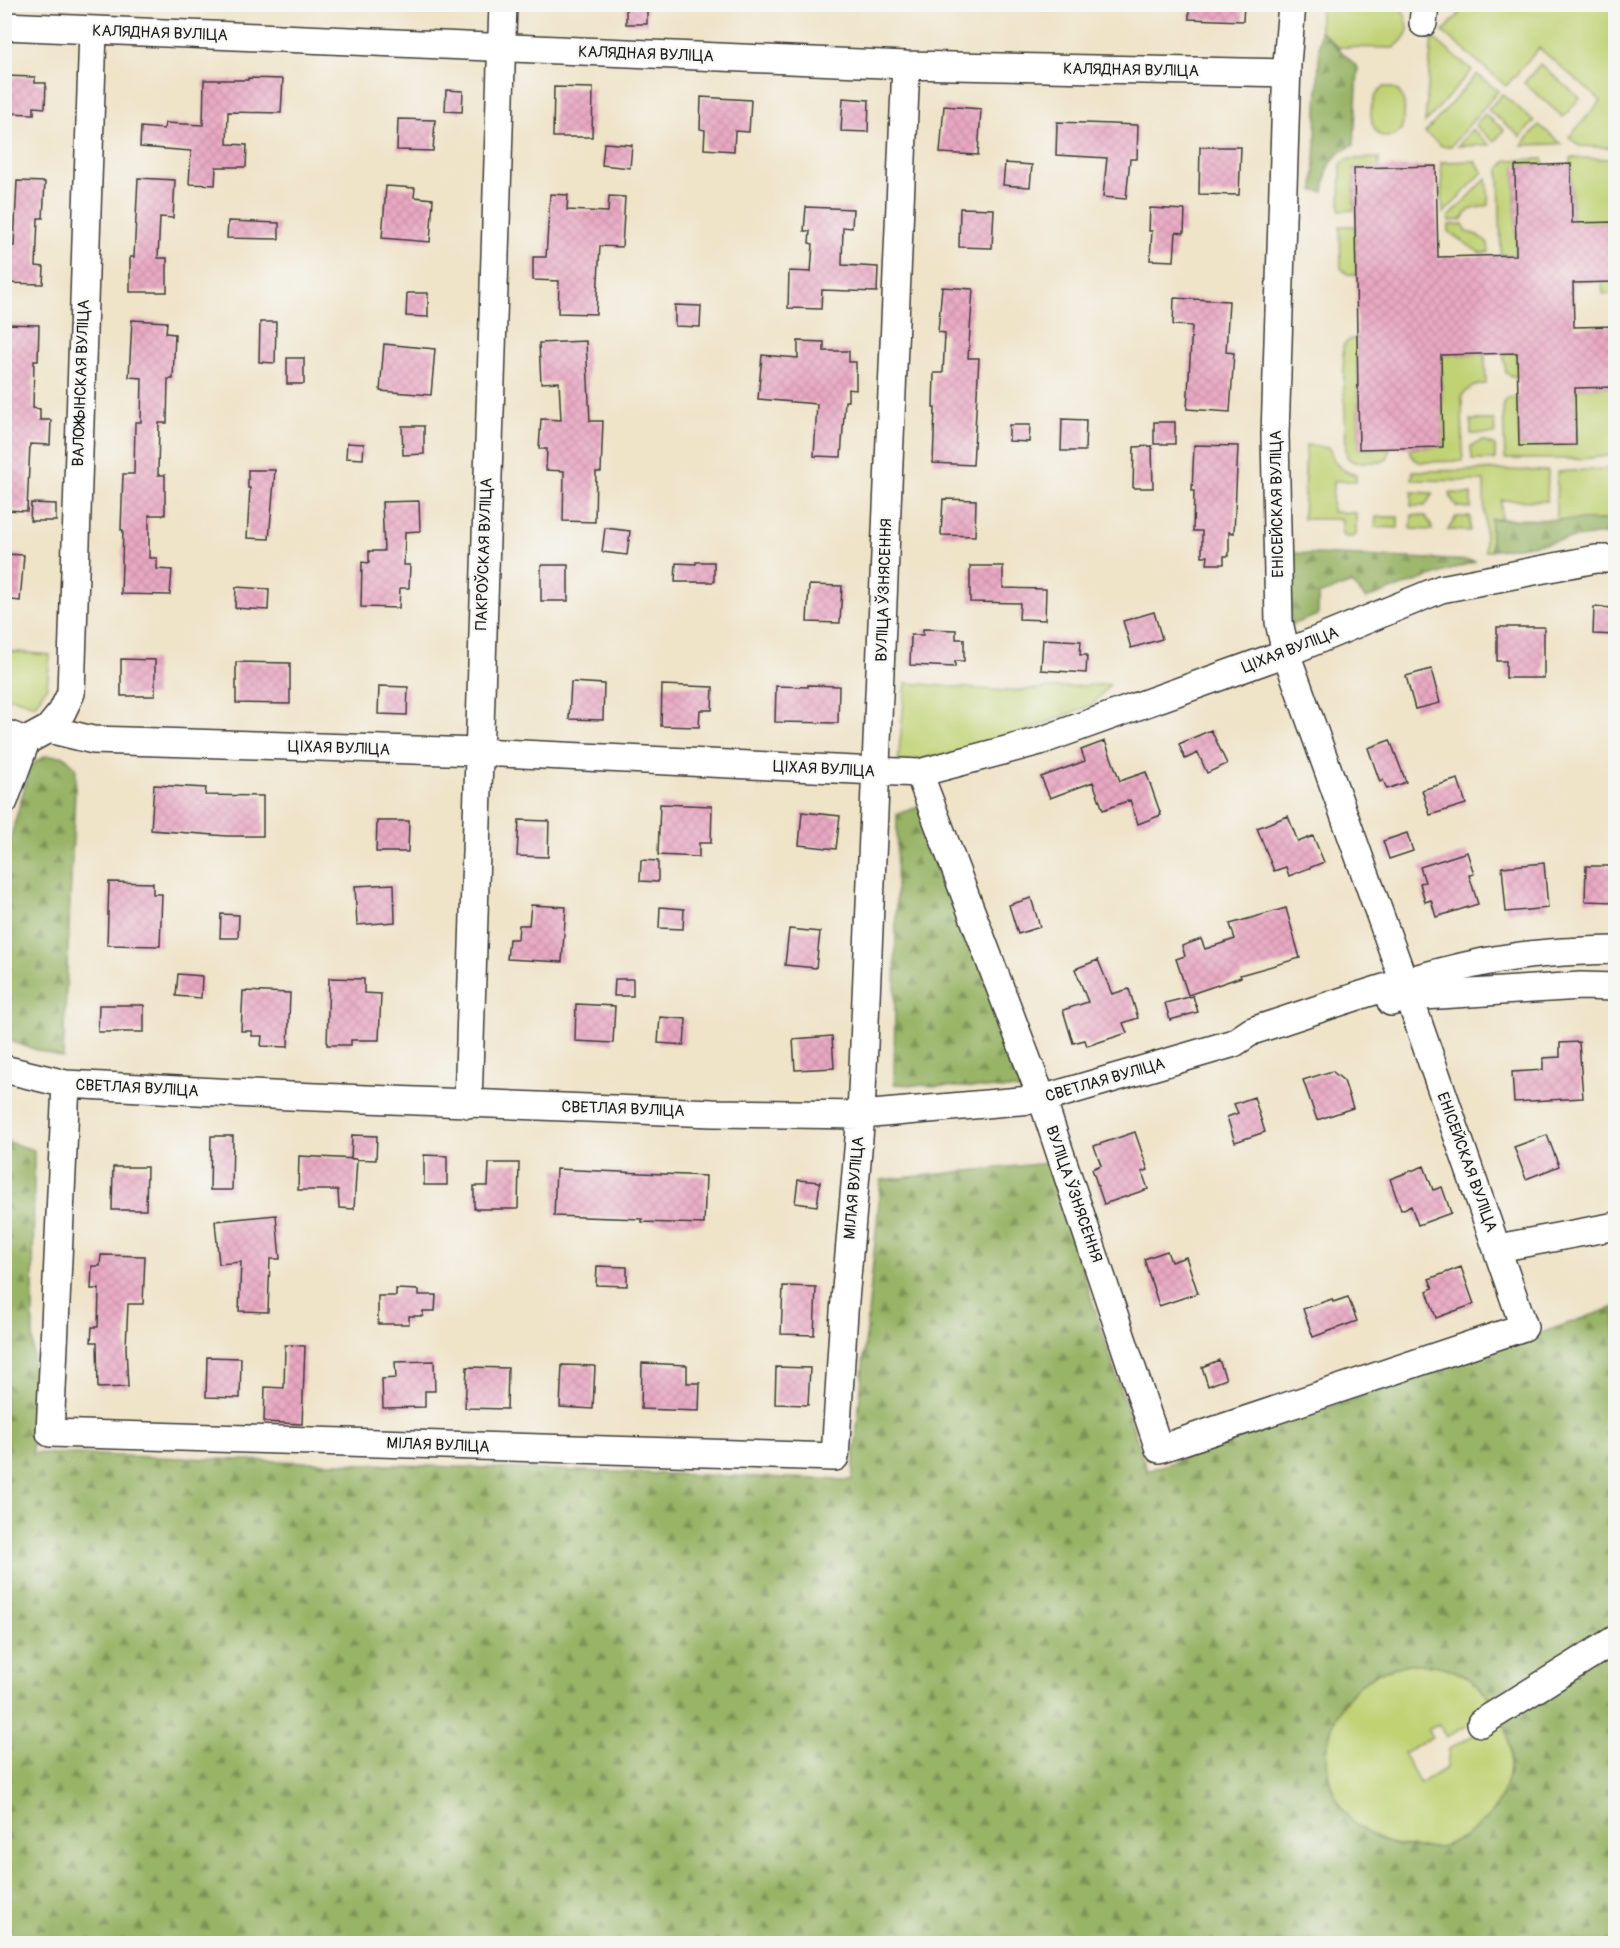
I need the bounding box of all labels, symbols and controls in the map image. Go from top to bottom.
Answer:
street label: КАЛЯДНАЯ ВУЛІЦА [92,21,228,45]
street label: КАЛЯДНАЯ ВУЛІЦА [578,42,714,66]
street label: КАЛЯДНАЯ ВУЛІЦА [1063,59,1199,81]
street label: ВАЛОЖЫНСКАЯ ВУЛІЦА [68,299,94,467]
street label: ЕНІСЕЙСКАЯ ВУЛІЦА [1266,430,1288,578]
street label: ПАКРОЎСКАЯ ВУЛІЦА [471,477,497,631]
street label: ВУЛІЦА ЎЗНЯСЕННЯ [872,518,896,662]
street label: ЦІХАЯ ВУЛІЦА [1239,622,1341,678]
street label: ЦІХАЯ ВУЛІЦА [288,736,390,760]
street label: ЦІХАЯ ВУЛІЦА [772,756,876,782]
street label: СВЕТЛАЯ ВУЛІЦА [1043,1053,1167,1107]
street label: СВЕТЛАЯ ВУЛІЦА [75,1075,199,1101]
street label: ЕНІСЕЙСКАЯ ВУЛІЦА [1432,1089,1502,1235]
street label: СВЕТЛАЯ ВУЛІЦА [561,1097,685,1121]
street label: ВУЛІЦА ЎЗНЯСЕННЯ [1041,1123,1107,1265]
street label: МІЛАЯ ВУЛІЦА [840,1136,868,1240]
street label: МІЛАЯ ВУЛІЦА [386,1433,490,1457]

